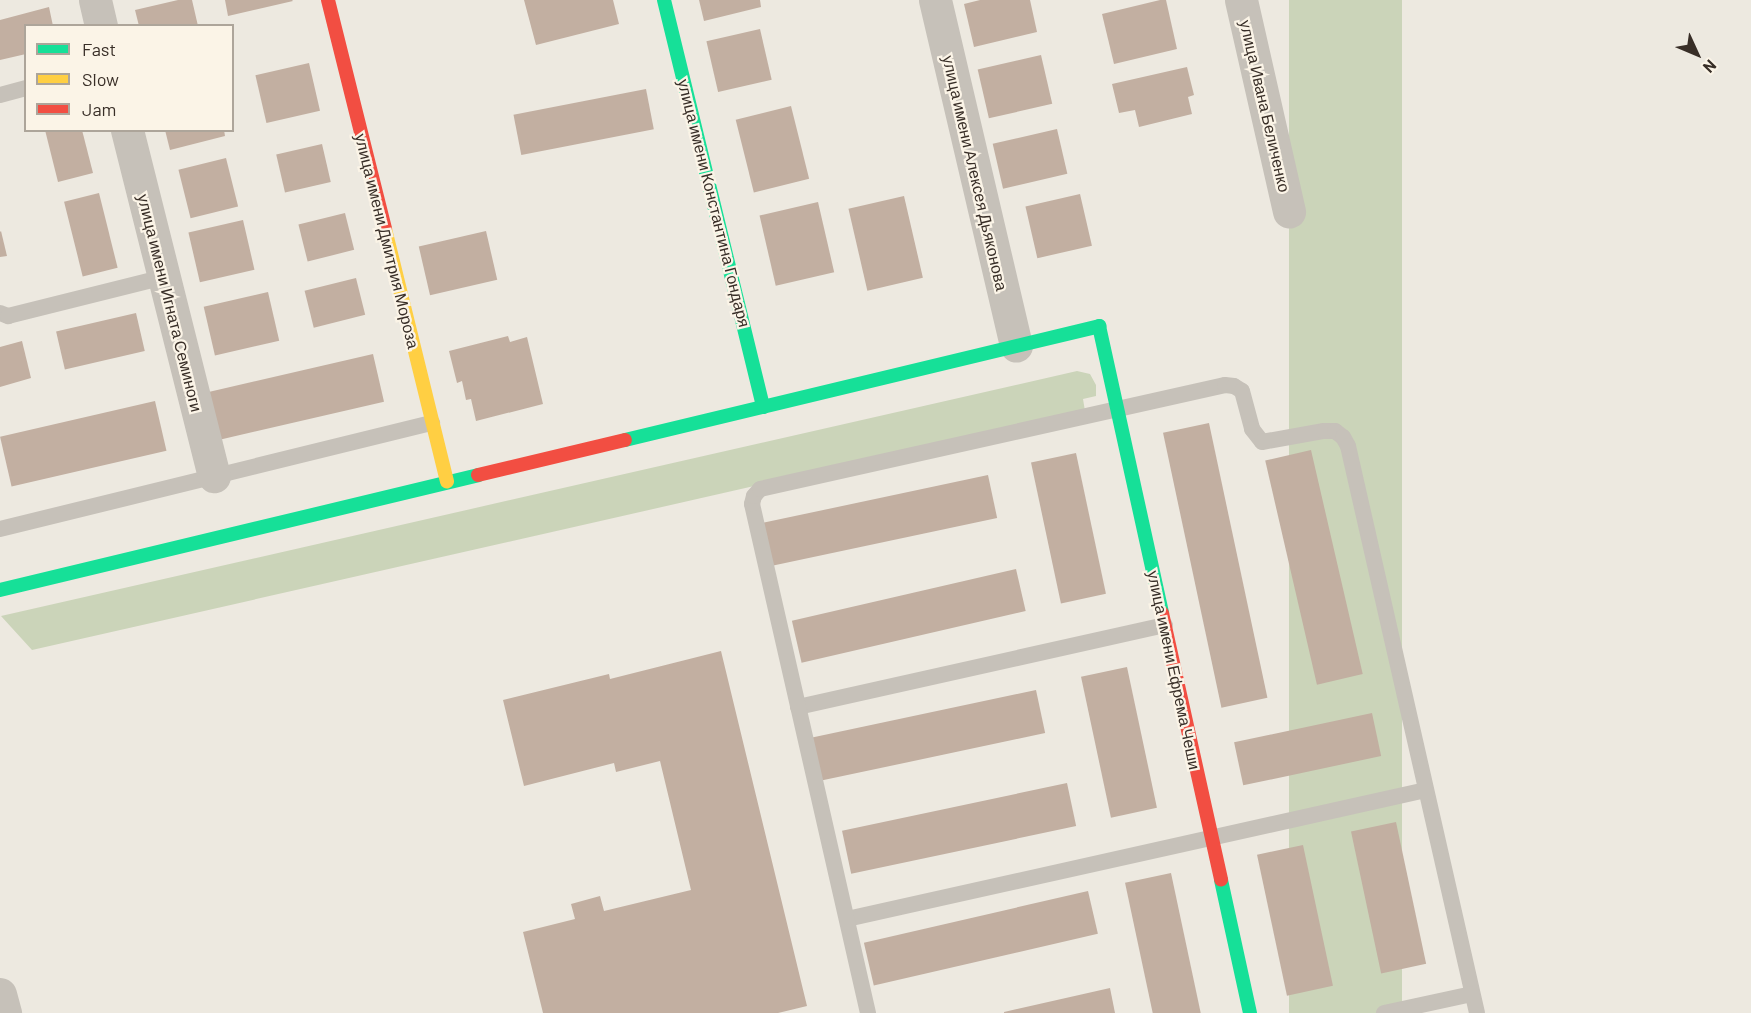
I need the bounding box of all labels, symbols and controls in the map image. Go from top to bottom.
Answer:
street label: улица Ивана Беличенко [1236,18,1294,194]
legend [24,24,234,132]
north arrow [1667,24,1727,84]
text: Fast [82,38,116,60]
street label: улица имени Алексея Дьяконова [939,54,1011,292]
text: N [1700,56,1721,77]
text: Slow [82,68,119,90]
street label: улица имени Константина Гондаря [674,77,754,329]
text: Jam [82,98,116,120]
street label: улица имени Дмитрия Мороза [351,131,423,351]
street label: улица имени Игната Семиноги [134,192,206,414]
street label: улица имени Ефрема Чеши [1144,569,1204,771]

